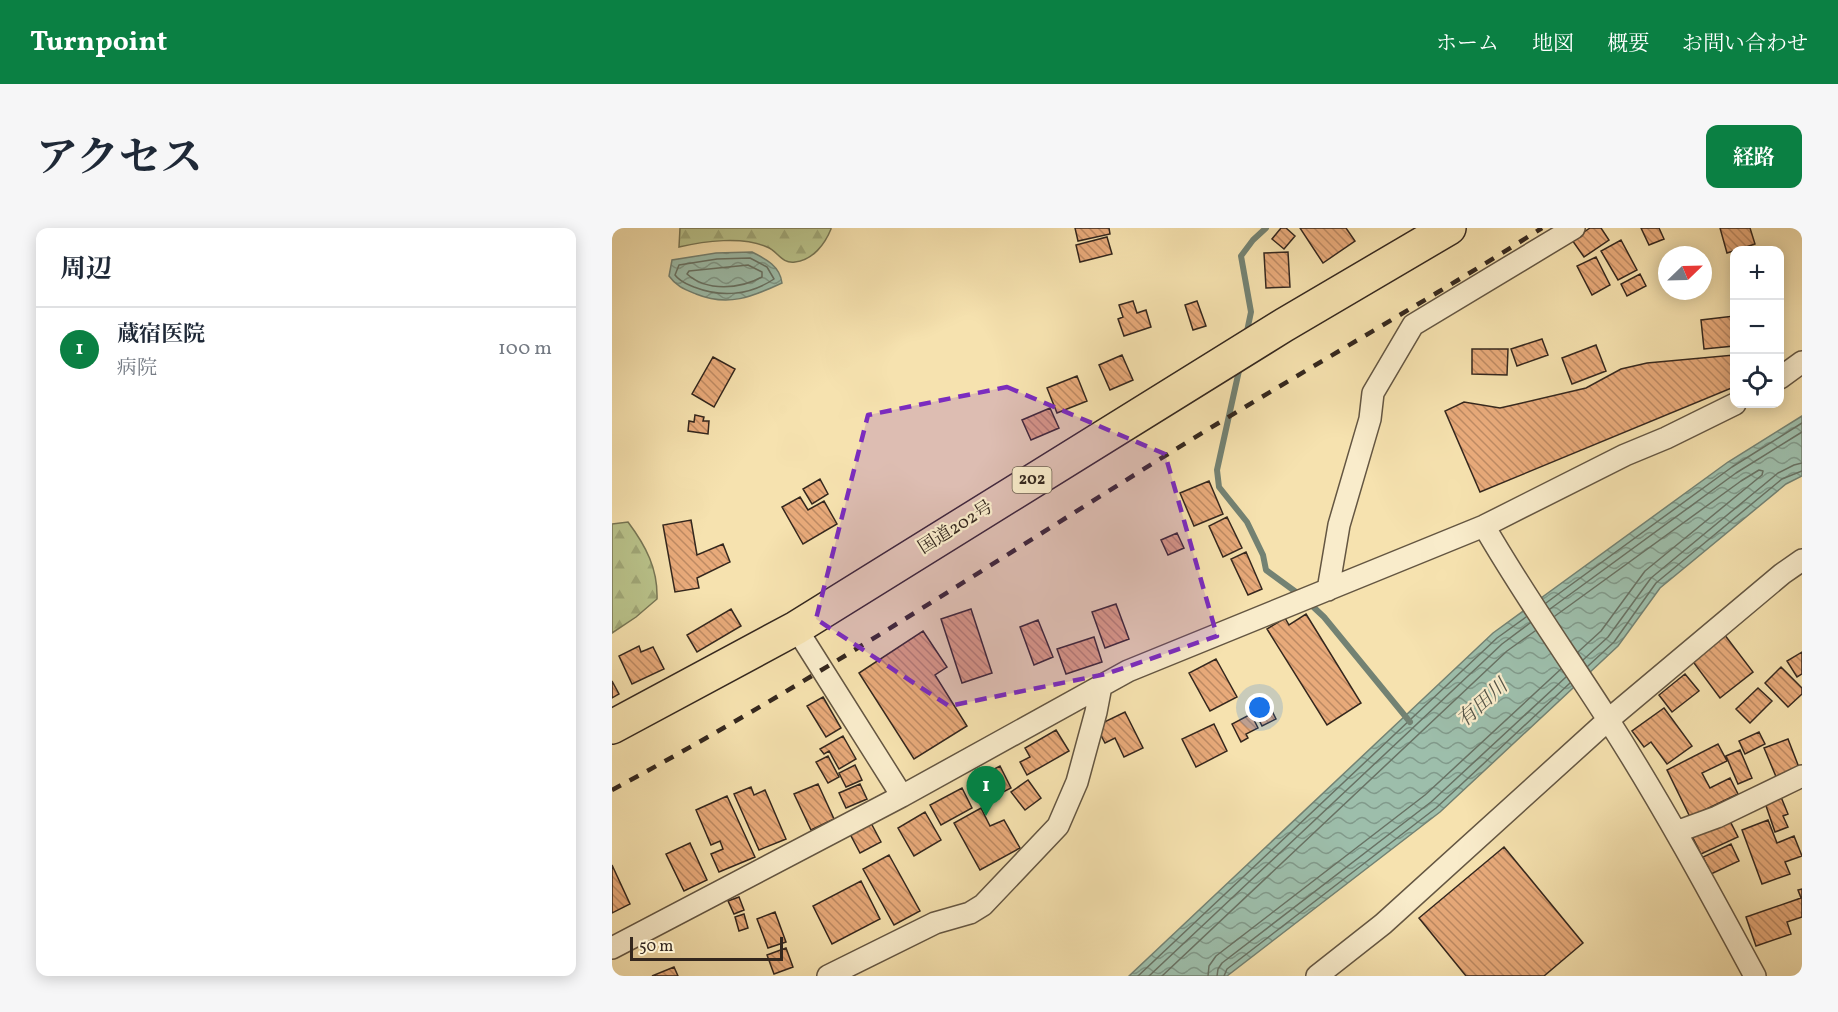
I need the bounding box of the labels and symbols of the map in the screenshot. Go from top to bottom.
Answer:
north arrow [1658,246,1712,300]
road number: 202 [1012,467,1052,493]
street label: 国道202号 [914,495,998,561]
water label: 有田川 [1451,672,1516,734]
your location [1245,693,1274,722]
pin: 1 [966,766,1006,816]
scale bar [630,934,783,962]

